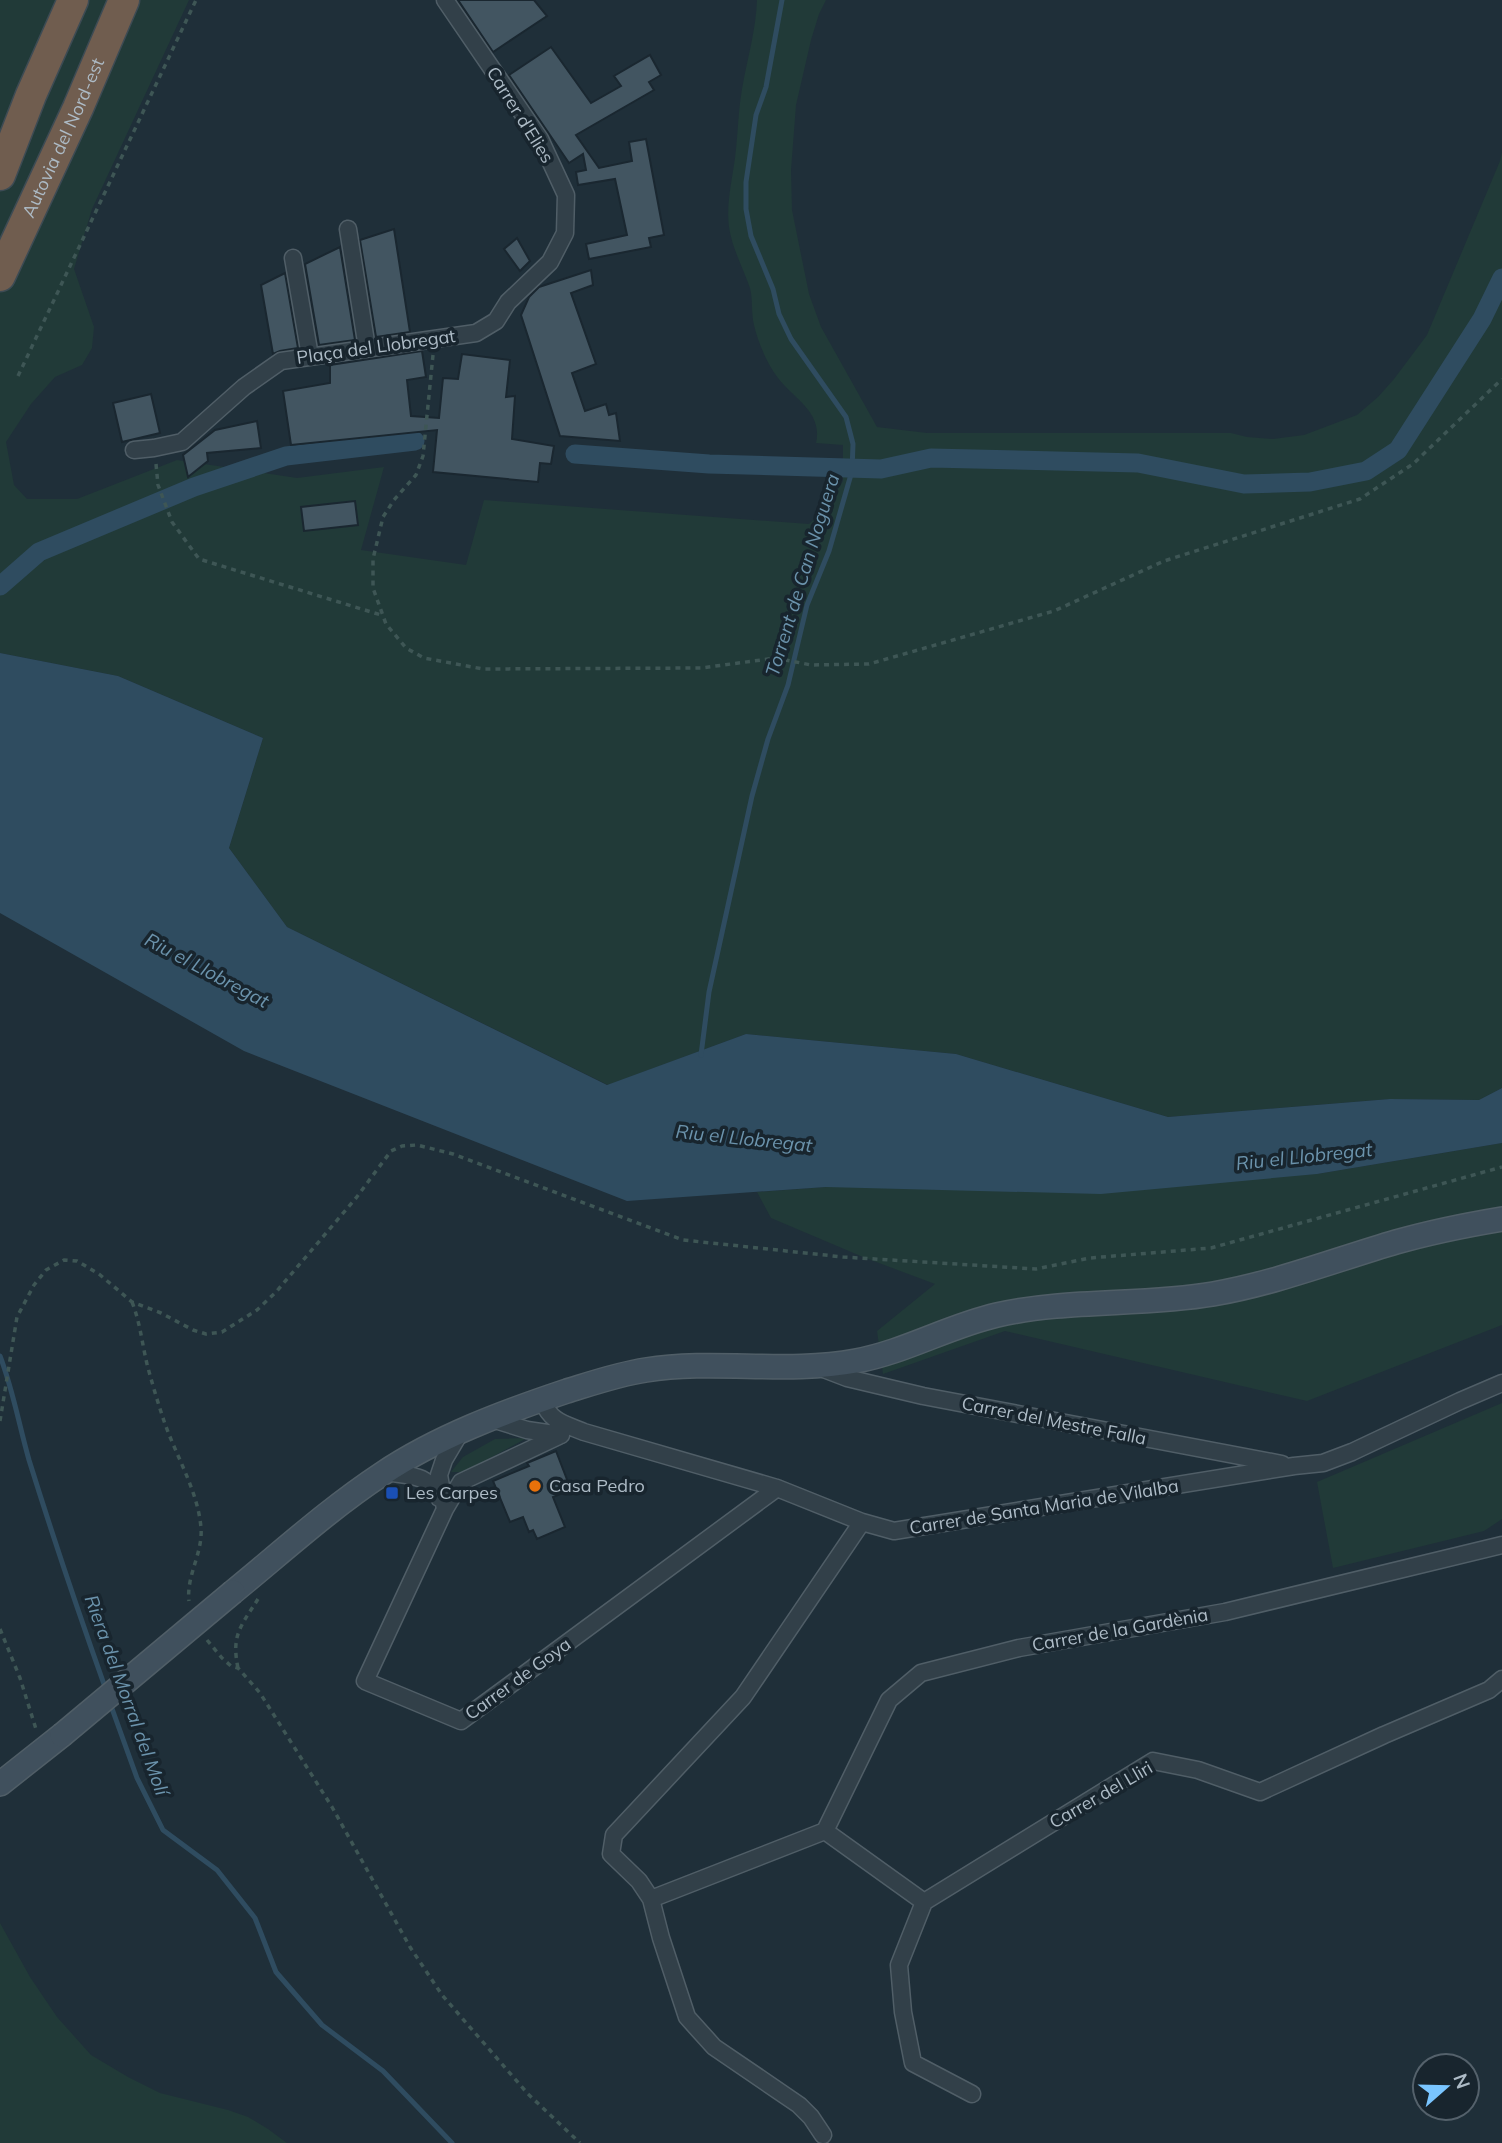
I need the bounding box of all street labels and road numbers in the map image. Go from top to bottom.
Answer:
street label: Autovia del Nord-est [17,54,109,221]
street label: Carrer d'Elies [482,62,559,167]
street label: Plaça del Llobregat [295,324,457,369]
street label: Carrer del Mestre Falla [960,1391,1148,1450]
street label: Carrer de Santa Maria de Vilalba [908,1474,1180,1539]
street label: Carrer de la Gardènia [1030,1603,1210,1656]
street label: Carrer de Goya [460,1632,575,1725]
street label: Carrer del Lliri [1045,1756,1157,1833]

